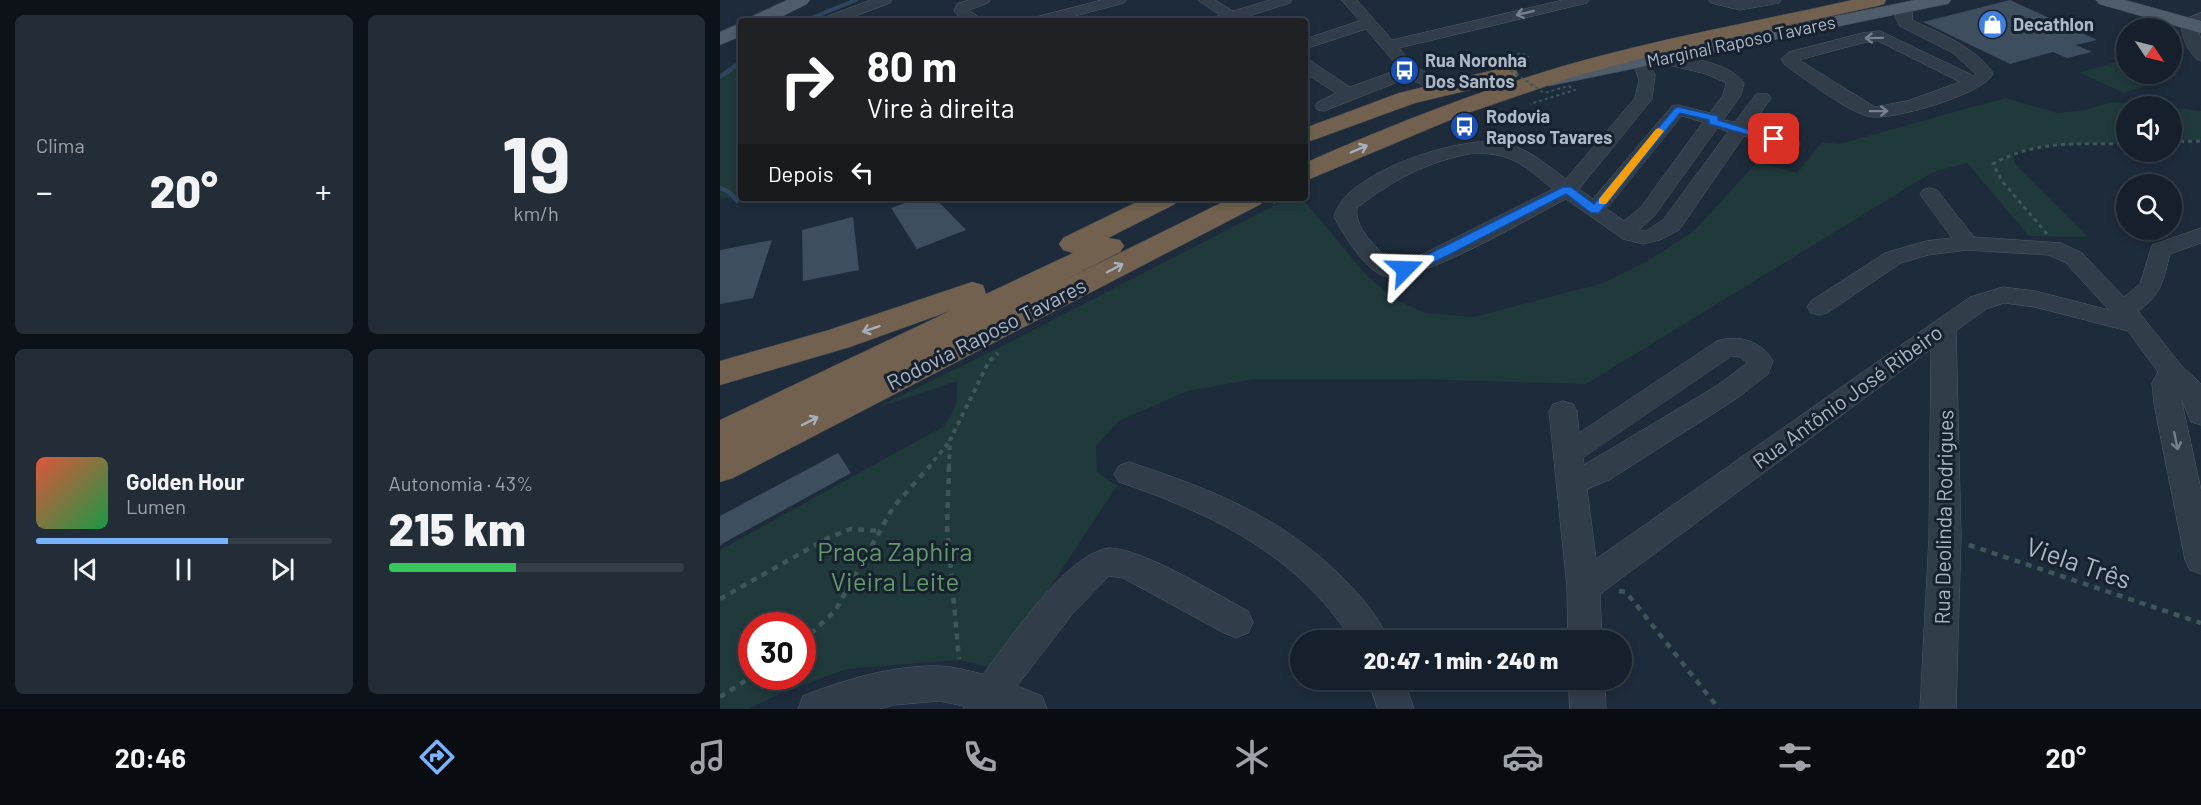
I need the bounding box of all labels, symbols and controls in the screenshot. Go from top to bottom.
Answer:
one-way arrow [1516,8,1535,20]
shop icon: Decathlon [1976,8,2008,40]
street label: Marginal Raposo Tavares [1645,10,1837,72]
place label: Decathlon [2013,13,2094,35]
north arrow [2116,18,2182,84]
map controls [2116,18,2182,240]
one-way arrow [1865,32,1885,43]
text: 80 m [867,40,957,90]
icon: right [768,42,846,120]
place label: Rua Noronha Dos Santos [1425,49,1527,92]
bus stop icon: Rua Noronha Dos Santos [1388,54,1420,86]
text: Vire à direita [867,91,1015,123]
button: sound [2116,96,2182,162]
place label: Rodovia Raposo Tavares [1486,105,1612,148]
one-way arrow [1869,105,1888,117]
bus stop icon: Rodovia Raposo Tavares [1449,110,1481,142]
pin [1748,113,1799,164]
text: 19 [502,115,571,209]
icon: arrive [1757,122,1790,155]
text: Clima [36,133,85,157]
one-way arrow [1349,143,1367,154]
icon: left [846,156,879,189]
text: Depois [768,160,834,186]
text: 20° [150,163,218,217]
text: − [36,171,53,211]
text: + [315,171,332,211]
button: search [2116,174,2182,240]
text: km/h [514,201,559,225]
position arrow [1373,237,1437,301]
one-way arrow [1106,262,1123,274]
street label: Rodovia Raposo Tavares [882,272,1090,394]
street label: Rua Antônio José Ribeiro [1747,319,1947,473]
one-way arrow [862,324,881,335]
street label: Rua Deolinda Rodrigues [1929,409,1957,625]
one-way arrow [800,415,818,427]
one-way arrow [2171,431,2182,450]
text: Golden Hour [126,468,244,494]
text: Autonomia · 43% [389,471,533,495]
text: Lumen [126,494,186,518]
text: 215 km [389,501,526,555]
street label: Viela Três [2022,530,2136,594]
park label: Praça Zaphira Vieira Leite [817,535,973,596]
icon: previous [69,553,102,586]
icon: pause [167,553,200,586]
icon: next [266,553,299,586]
speed limit sign: 30 [738,612,816,690]
text: 20:47 · 1 min · 240 m [1364,647,1558,673]
icon: directions [416,736,458,778]
icon: music [687,736,729,778]
icon: phone [959,736,1001,778]
icon: climate [1231,736,1273,778]
icon: car [1502,736,1544,778]
icon: filters [1774,736,1816,778]
text: 20:46 [115,741,186,773]
text: 20° [2045,741,2086,773]

